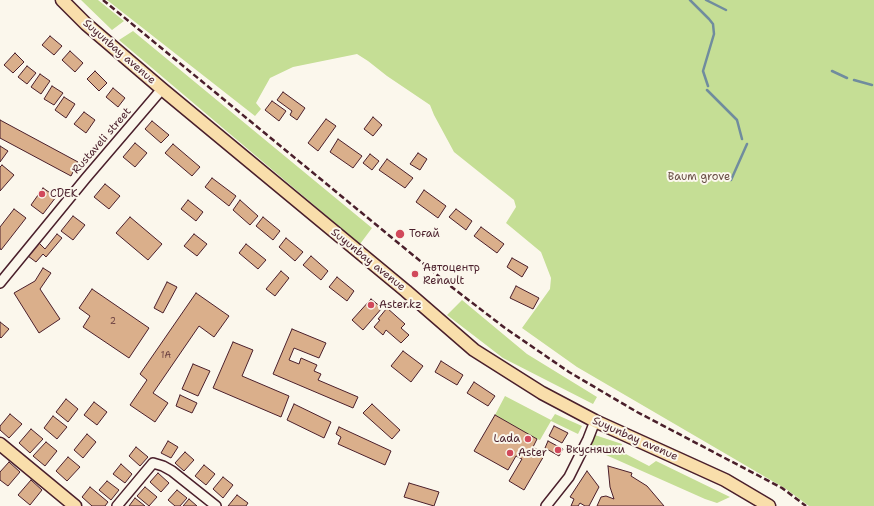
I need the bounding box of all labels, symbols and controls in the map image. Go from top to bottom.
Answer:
street label: Suyunbay avenue [80,17,158,87]
street label: Rustaveli street [70,105,134,177]
park label: Baum grove [668,170,730,184]
place label: CDEK [50,187,78,201]
marker: CDEK [37,189,47,199]
street label: Suyunbay avenue [328,226,408,294]
place label: Тоғай [409,227,440,241]
marker: Тоғай [394,228,406,240]
place label: Автоцентр Renault [423,261,480,287]
marker: Автоцентр Renault [410,269,420,279]
place label: Aster.kz [379,298,422,312]
marker: Aster.kz [366,300,376,310]
house number: 2 [110,317,116,327]
house number: 1А [161,351,171,361]
street label: Suyunbay avenue [590,414,680,464]
place label: Lada [494,432,520,446]
marker: Lada [523,434,533,444]
place label: Вкусняшки [566,443,625,457]
marker: Вкусняшки [553,445,563,455]
place label: Aster [518,446,547,460]
marker: Aster [505,448,515,458]

